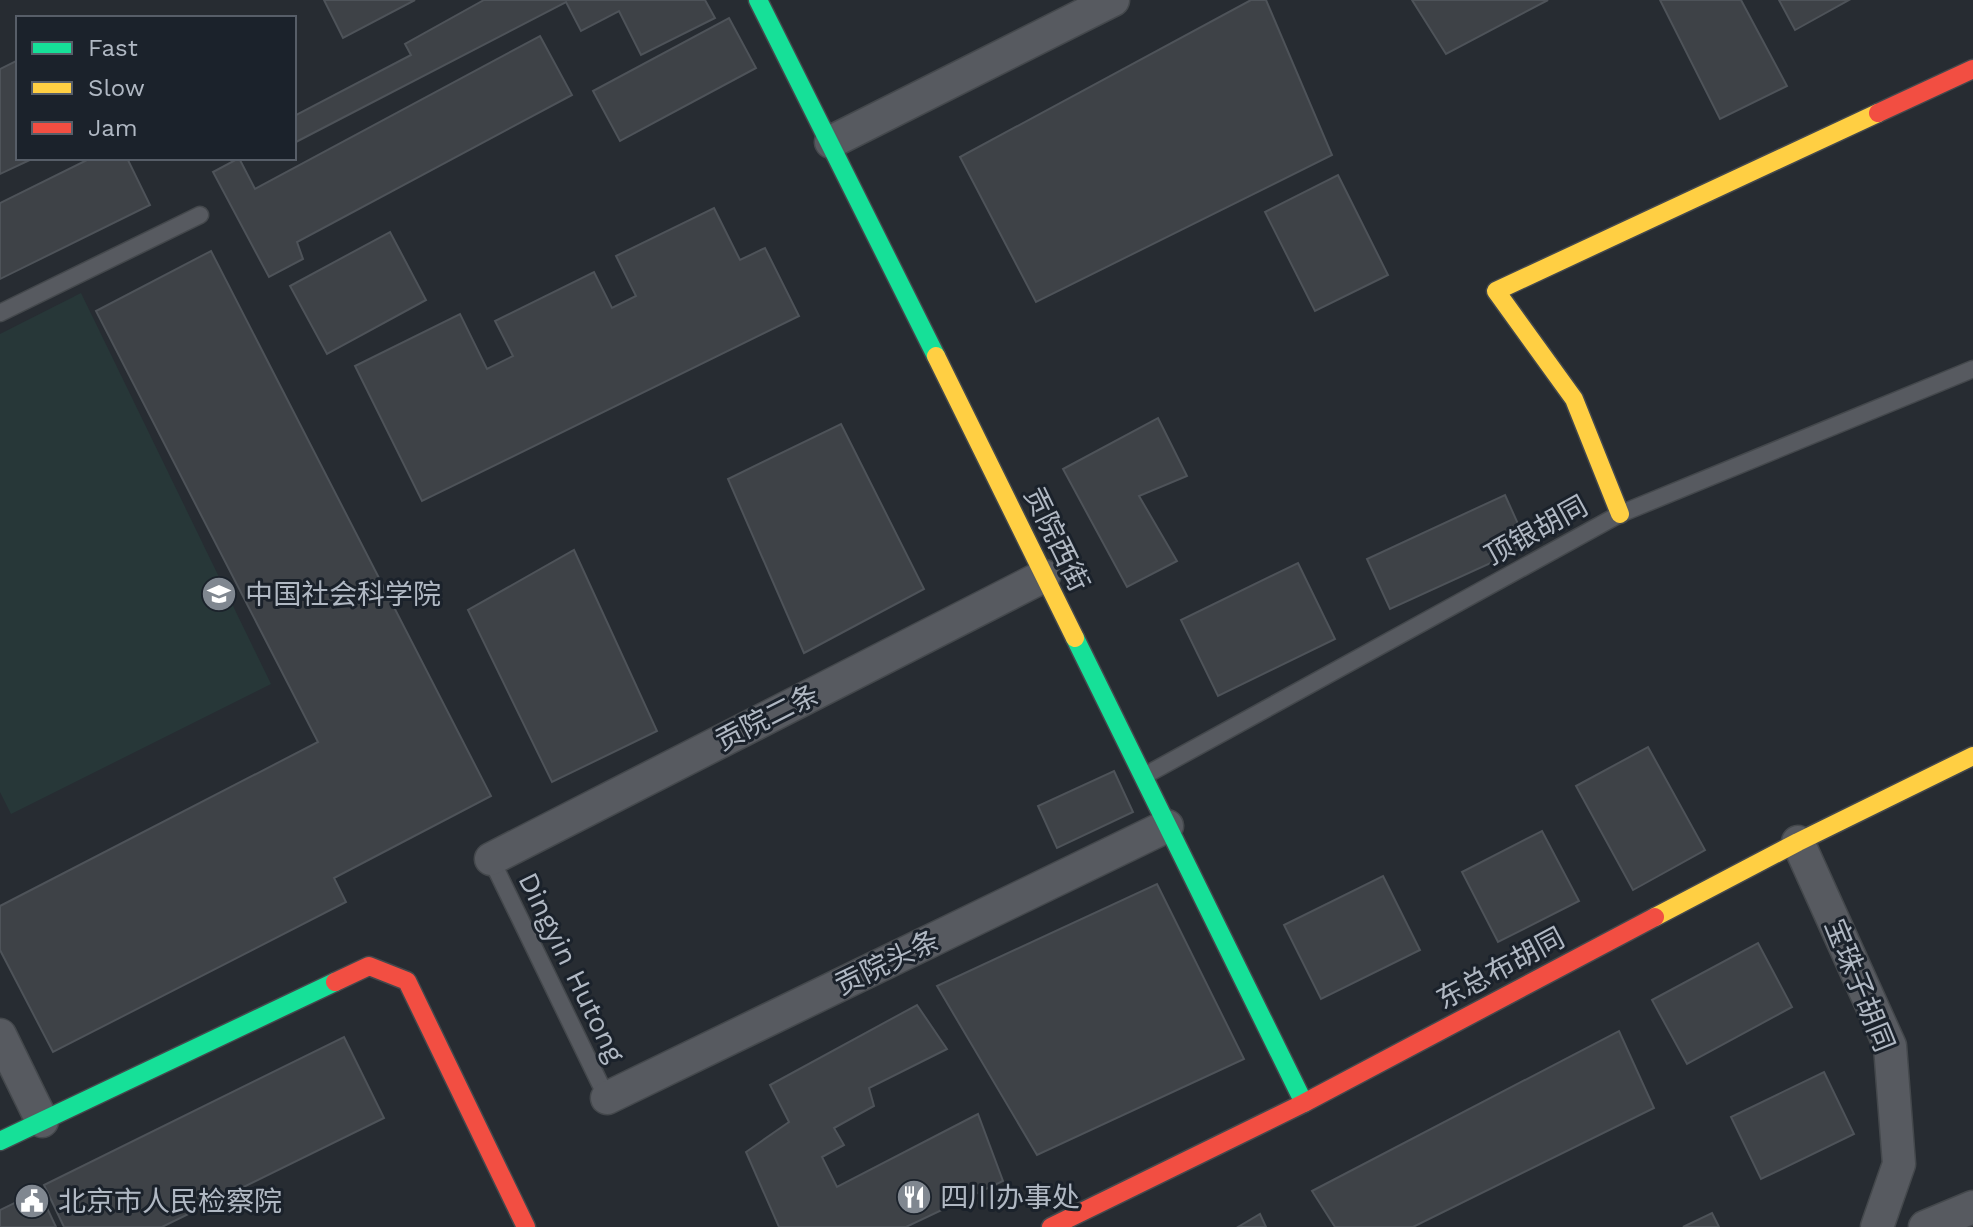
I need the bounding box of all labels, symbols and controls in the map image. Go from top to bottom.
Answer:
legend [16,16,296,160]
text: Fast [88,34,138,62]
text: Slow [88,74,145,102]
text: Jam [88,114,138,142]
street label: 贡院西街 [1017,482,1096,597]
street label: 顶银胡同 [1479,489,1593,572]
school or university icon: 中国社会科学院 [200,575,238,613]
place label: 中国社会科学院 [245,578,441,611]
street label: 贡院二条 [710,677,825,758]
street label: Dingyin Hutong [511,867,632,1068]
street label: 宝珠子胡同 [1818,914,1901,1056]
street label: 东总布胡同 [1431,921,1570,1016]
street label: 贡院头条 [830,923,945,1002]
restaurant icon: 四川办事处 [895,1178,933,1216]
place label: 四川办事处 [940,1181,1080,1214]
public building icon: 北京市人民检察院 [13,1182,51,1220]
place label: 北京市人民检察院 [58,1185,282,1218]

